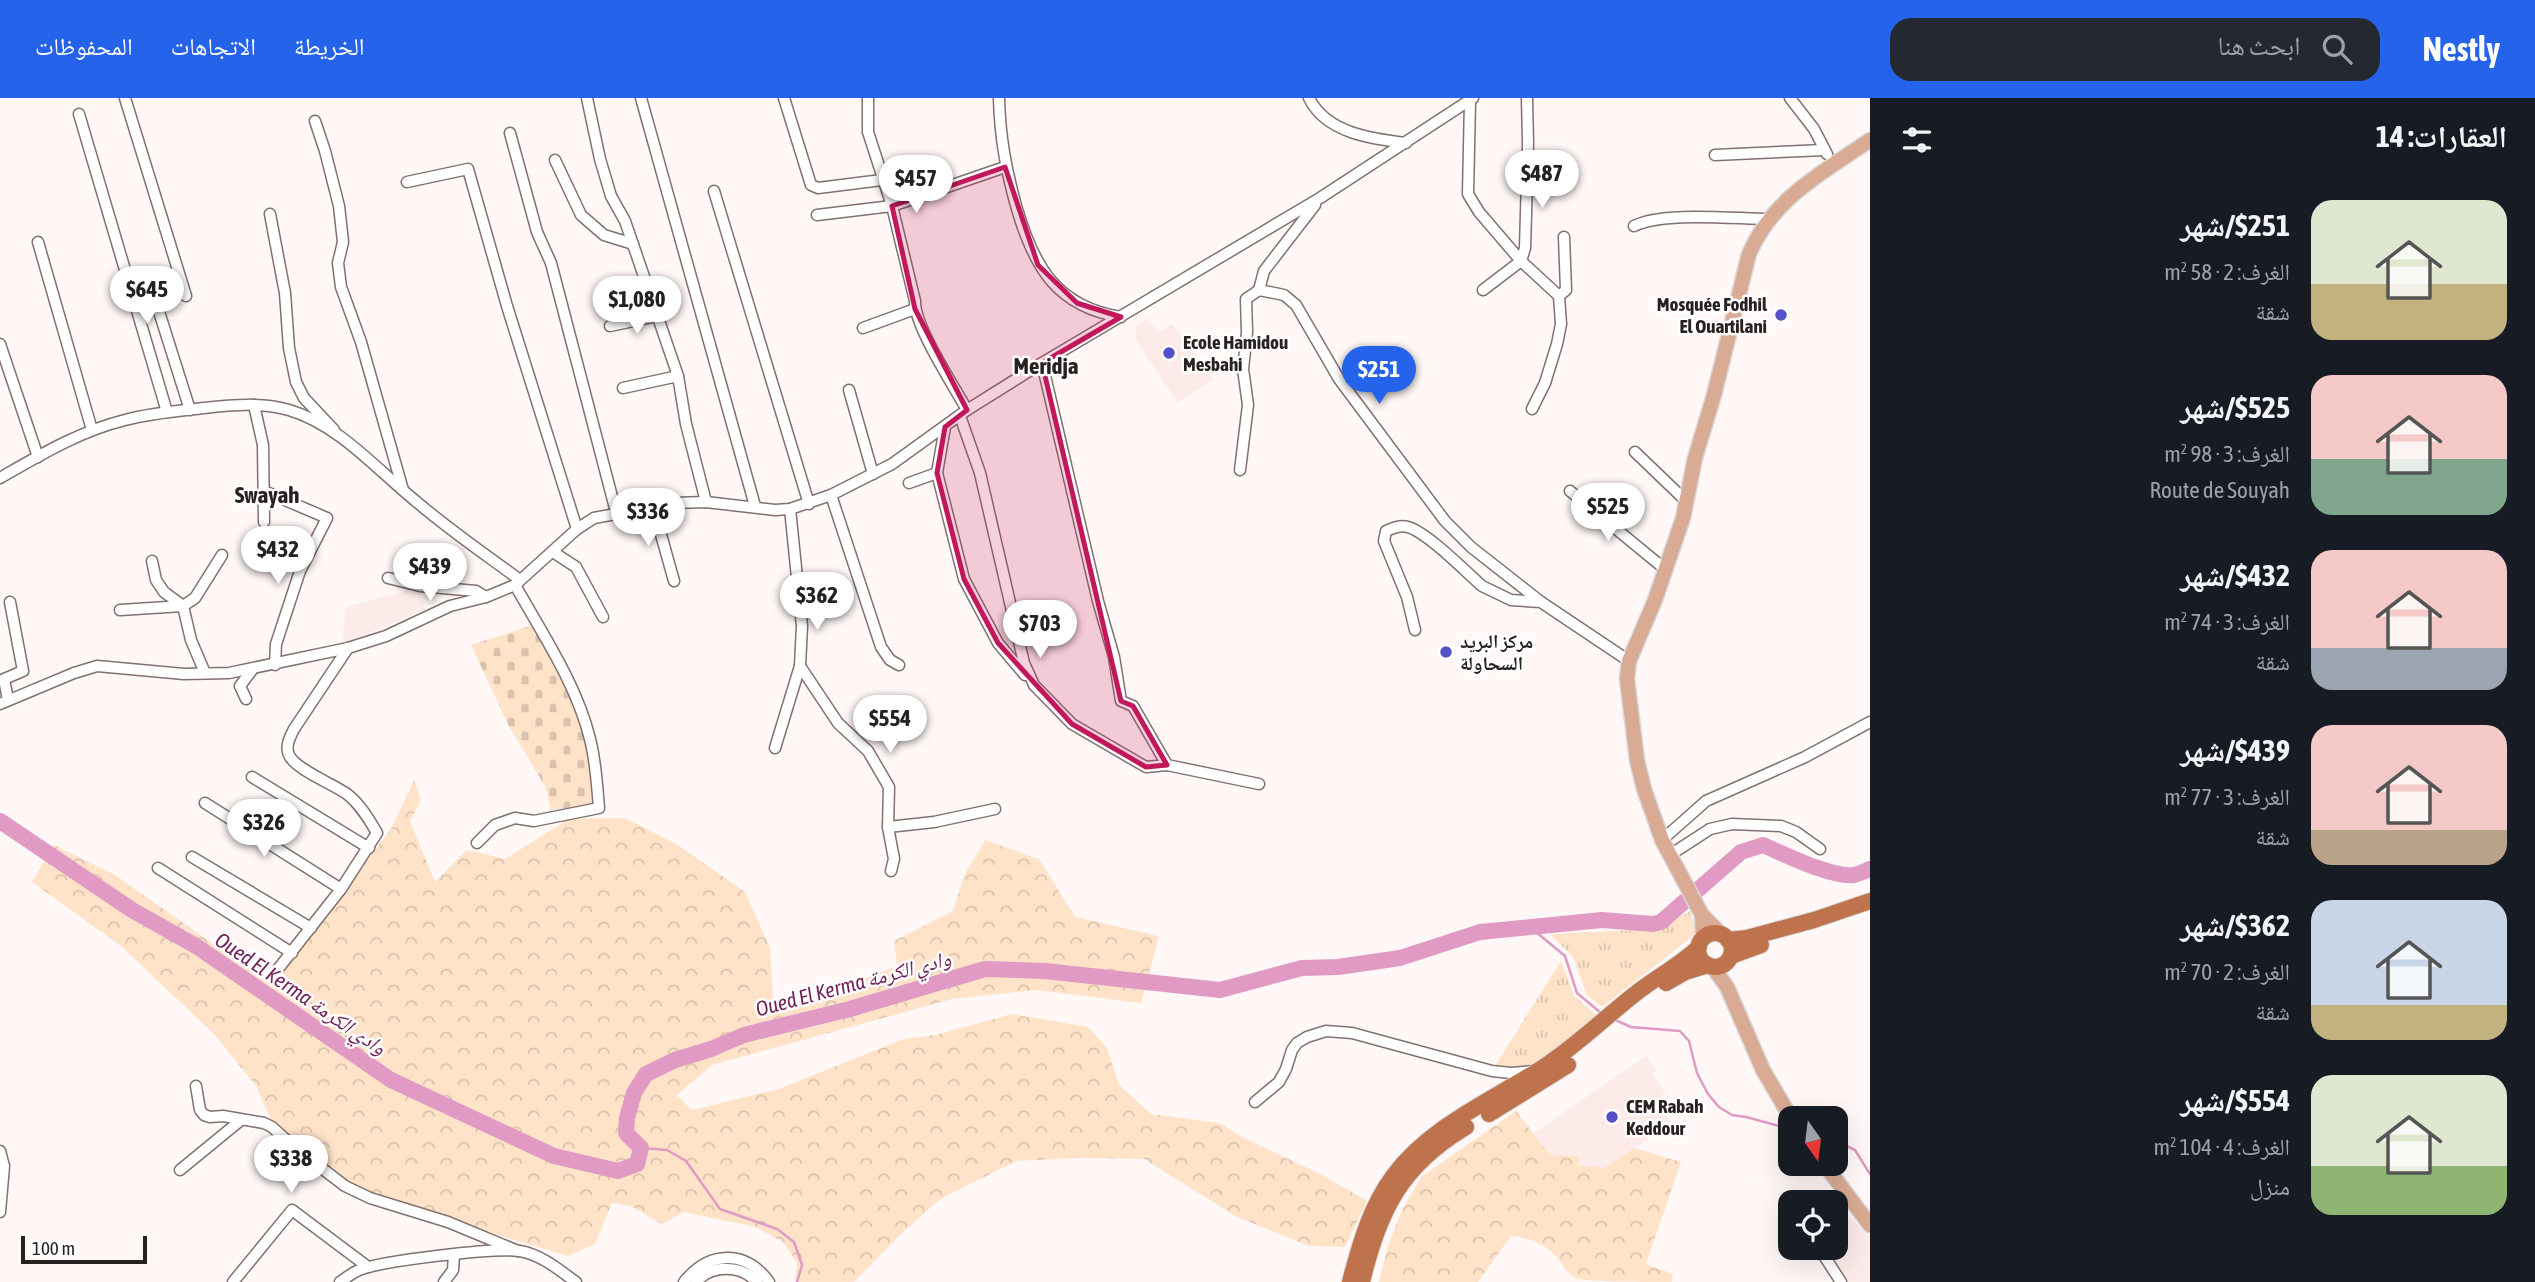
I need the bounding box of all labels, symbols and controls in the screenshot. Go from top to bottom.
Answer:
search box [1890,18,2380,81]
icon: search [2318,30,2356,68]
text: Nestly [2422,30,2500,68]
text: ابحث هنا [2218,31,2300,61]
text: المحفوظات [35,33,133,60]
text: الاتجاهات [171,33,256,60]
text: الخريطة [294,33,365,60]
text: العقارات: 14 [2376,119,2507,153]
icon: filters [1898,121,1936,159]
pin: $487 [1501,150,1583,210]
pin: $457 [875,156,957,215]
text: $487 [1521,160,1563,186]
text: $457 [895,165,937,191]
text: $251/شهر [2180,208,2290,242]
icon: home [2367,228,2451,312]
text: الغرف: 2 · 58 m² [2164,259,2290,285]
pin: $645 [106,266,188,326]
text: $645 [126,276,168,302]
pin: $1,080 [580,276,694,336]
text: $1,080 [609,286,666,312]
place label: Mosquée Fodhil El Ouartilani [1657,293,1768,337]
text: شقة [2256,299,2290,325]
marker: Mosquée Fodhil El Ouartilani [1773,307,1789,323]
place label: Ecole Hamidou Mesbahi [1183,331,1288,375]
marker: Ecole Hamidou Mesbahi [1161,345,1177,361]
pin: $251 [1338,346,1420,406]
district label: Meridja [1014,353,1079,379]
text: $251 [1358,356,1400,382]
text: $525/شهر [2180,390,2290,424]
icon: home [2367,403,2451,487]
text: الغرف: 3 · 98 m² [2164,441,2290,467]
text: Route de Souyah [2149,477,2290,503]
district label: Swayah [235,482,299,508]
pin: $525 [1567,484,1649,543]
pin: $336 [607,489,689,548]
text: $525 [1587,493,1629,519]
text: $336 [627,498,669,524]
pin: $432 [237,526,319,586]
text: $432 [257,536,299,562]
pin: $439 [389,544,471,603]
text: $439 [409,553,451,579]
text: $432/شهر [2180,558,2290,592]
pin: $362 [776,573,858,632]
icon: home [2367,578,2451,662]
text: $362 [796,582,838,608]
pin: $703 [999,601,1081,660]
text: الغرف: 3 · 74 m² [2164,609,2290,635]
text: $703 [1019,610,1061,636]
place label: مركز البريد السحاولة [1460,630,1533,674]
marker: مركز البريد السحاولة [1438,644,1454,660]
text: شقة [2256,649,2290,675]
pin: $554 [849,696,931,755]
text: $554 [869,705,911,731]
text: $439/شهر [2180,733,2290,767]
icon: home [2367,753,2451,837]
text: الغرف: 3 · 77 m² [2164,784,2290,810]
pin: $326 [223,800,305,859]
text: $326 [243,809,285,835]
text: شقة [2256,824,2290,850]
text: $362/شهر [2180,908,2290,942]
water label: Oued El Kerma وادي الكرمة [208,927,391,1064]
icon: home [2367,928,2451,1012]
water label: Oued El Kerma وادي الكرمة [753,945,955,1026]
text: الغرف: 2 · 70 m² [2164,959,2290,985]
text: شقة [2256,999,2290,1025]
text: $554/شهر [2180,1083,2290,1117]
place label: CEM Rabah Keddour [1626,1095,1703,1139]
icon: home [2367,1103,2451,1187]
north arrow [1778,1106,1848,1176]
map controls [1778,1106,1848,1260]
marker: CEM Rabah Keddour [1604,1109,1620,1125]
text: الغرف: 4 · 104 m² [2153,1134,2290,1160]
pin: $338 [250,1136,332,1195]
text: $338 [270,1145,312,1171]
text: منزل [2250,1174,2290,1200]
button: locate [1778,1190,1848,1260]
scale bar [21,1233,147,1265]
text: 100 m [32,1237,75,1259]

